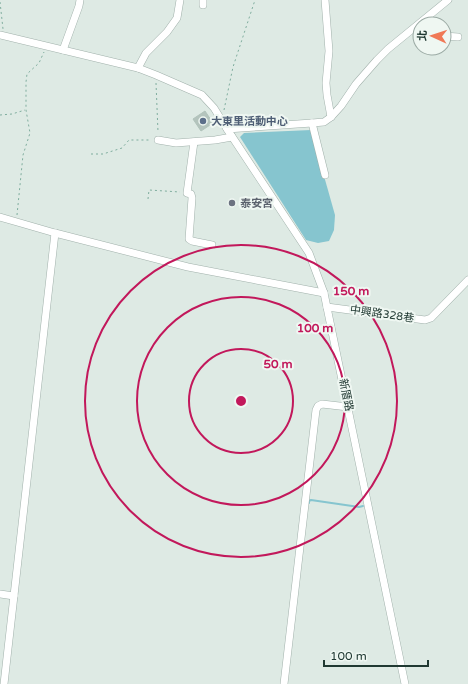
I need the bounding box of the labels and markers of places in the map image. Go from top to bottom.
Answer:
place label: 大東里活動中心 [211,115,288,128]
marker: 大東里活動中心 [198,116,208,126]
place label: 泰安宮 [240,197,273,210]
marker: 泰安宮 [227,198,237,208]
centre of rings [234,394,248,408]

